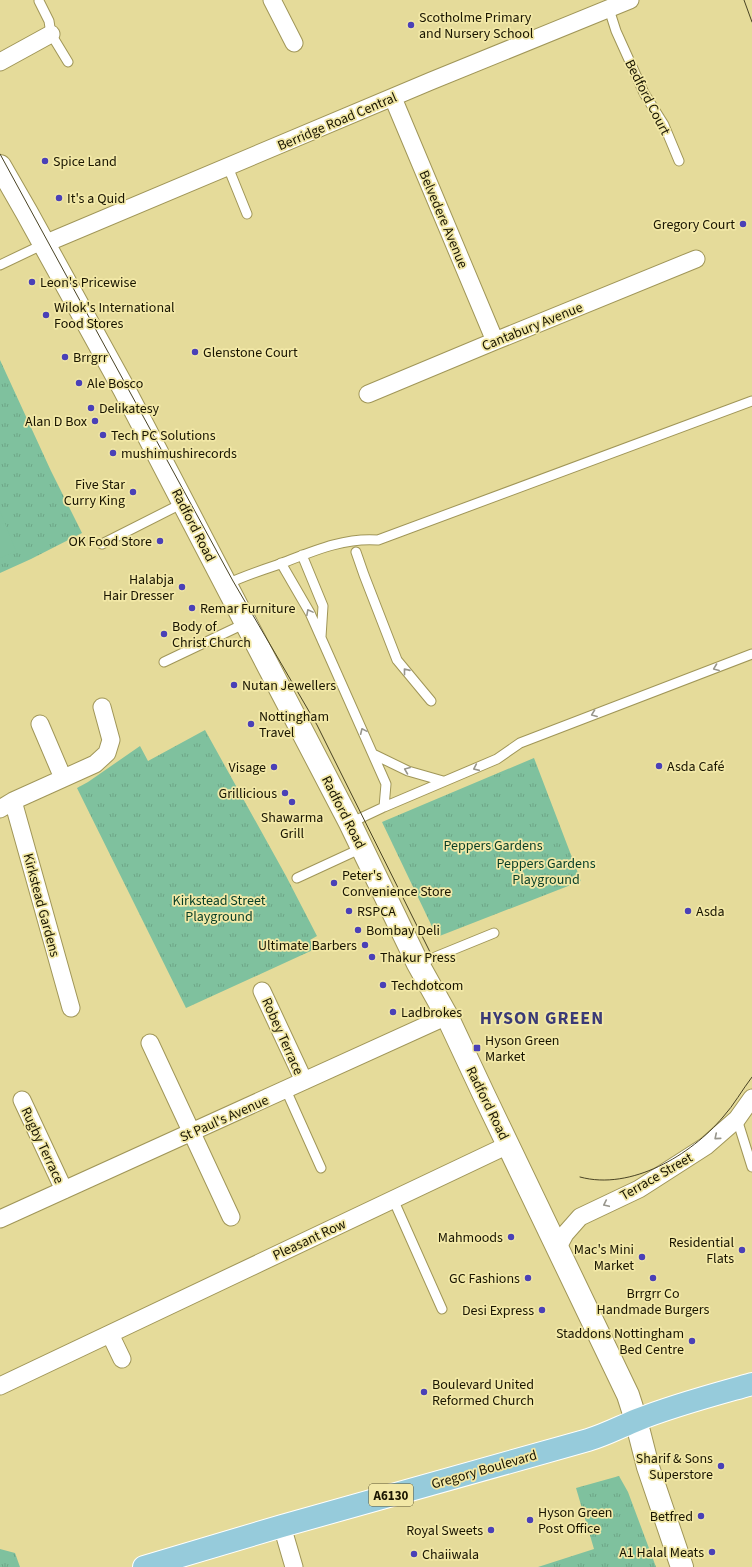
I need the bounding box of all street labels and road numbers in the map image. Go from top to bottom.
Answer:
street label: Bedford Court [619,56,675,139]
street label: Berridge Road Central [275,88,401,156]
street label: Belvedere Avenue [413,167,473,271]
street label: Cantabury Avenue [479,298,586,356]
street label: Radford Road [166,485,220,565]
street label: Radford Road [316,772,370,852]
street label: Kirkstead Gardens [18,851,65,959]
street label: Robey Terrace [256,995,308,1078]
street label: Radford Road [461,1063,514,1144]
street label: St Paul's Avenue [177,1090,272,1147]
street label: Rugby Terrace [16,1104,69,1187]
street label: Terrace Street [616,1148,697,1206]
street label: Pleasant Row [269,1214,349,1266]
street label: Gregory Boulevard [429,1445,539,1495]
road number: A6130 [369,1484,413,1506]

